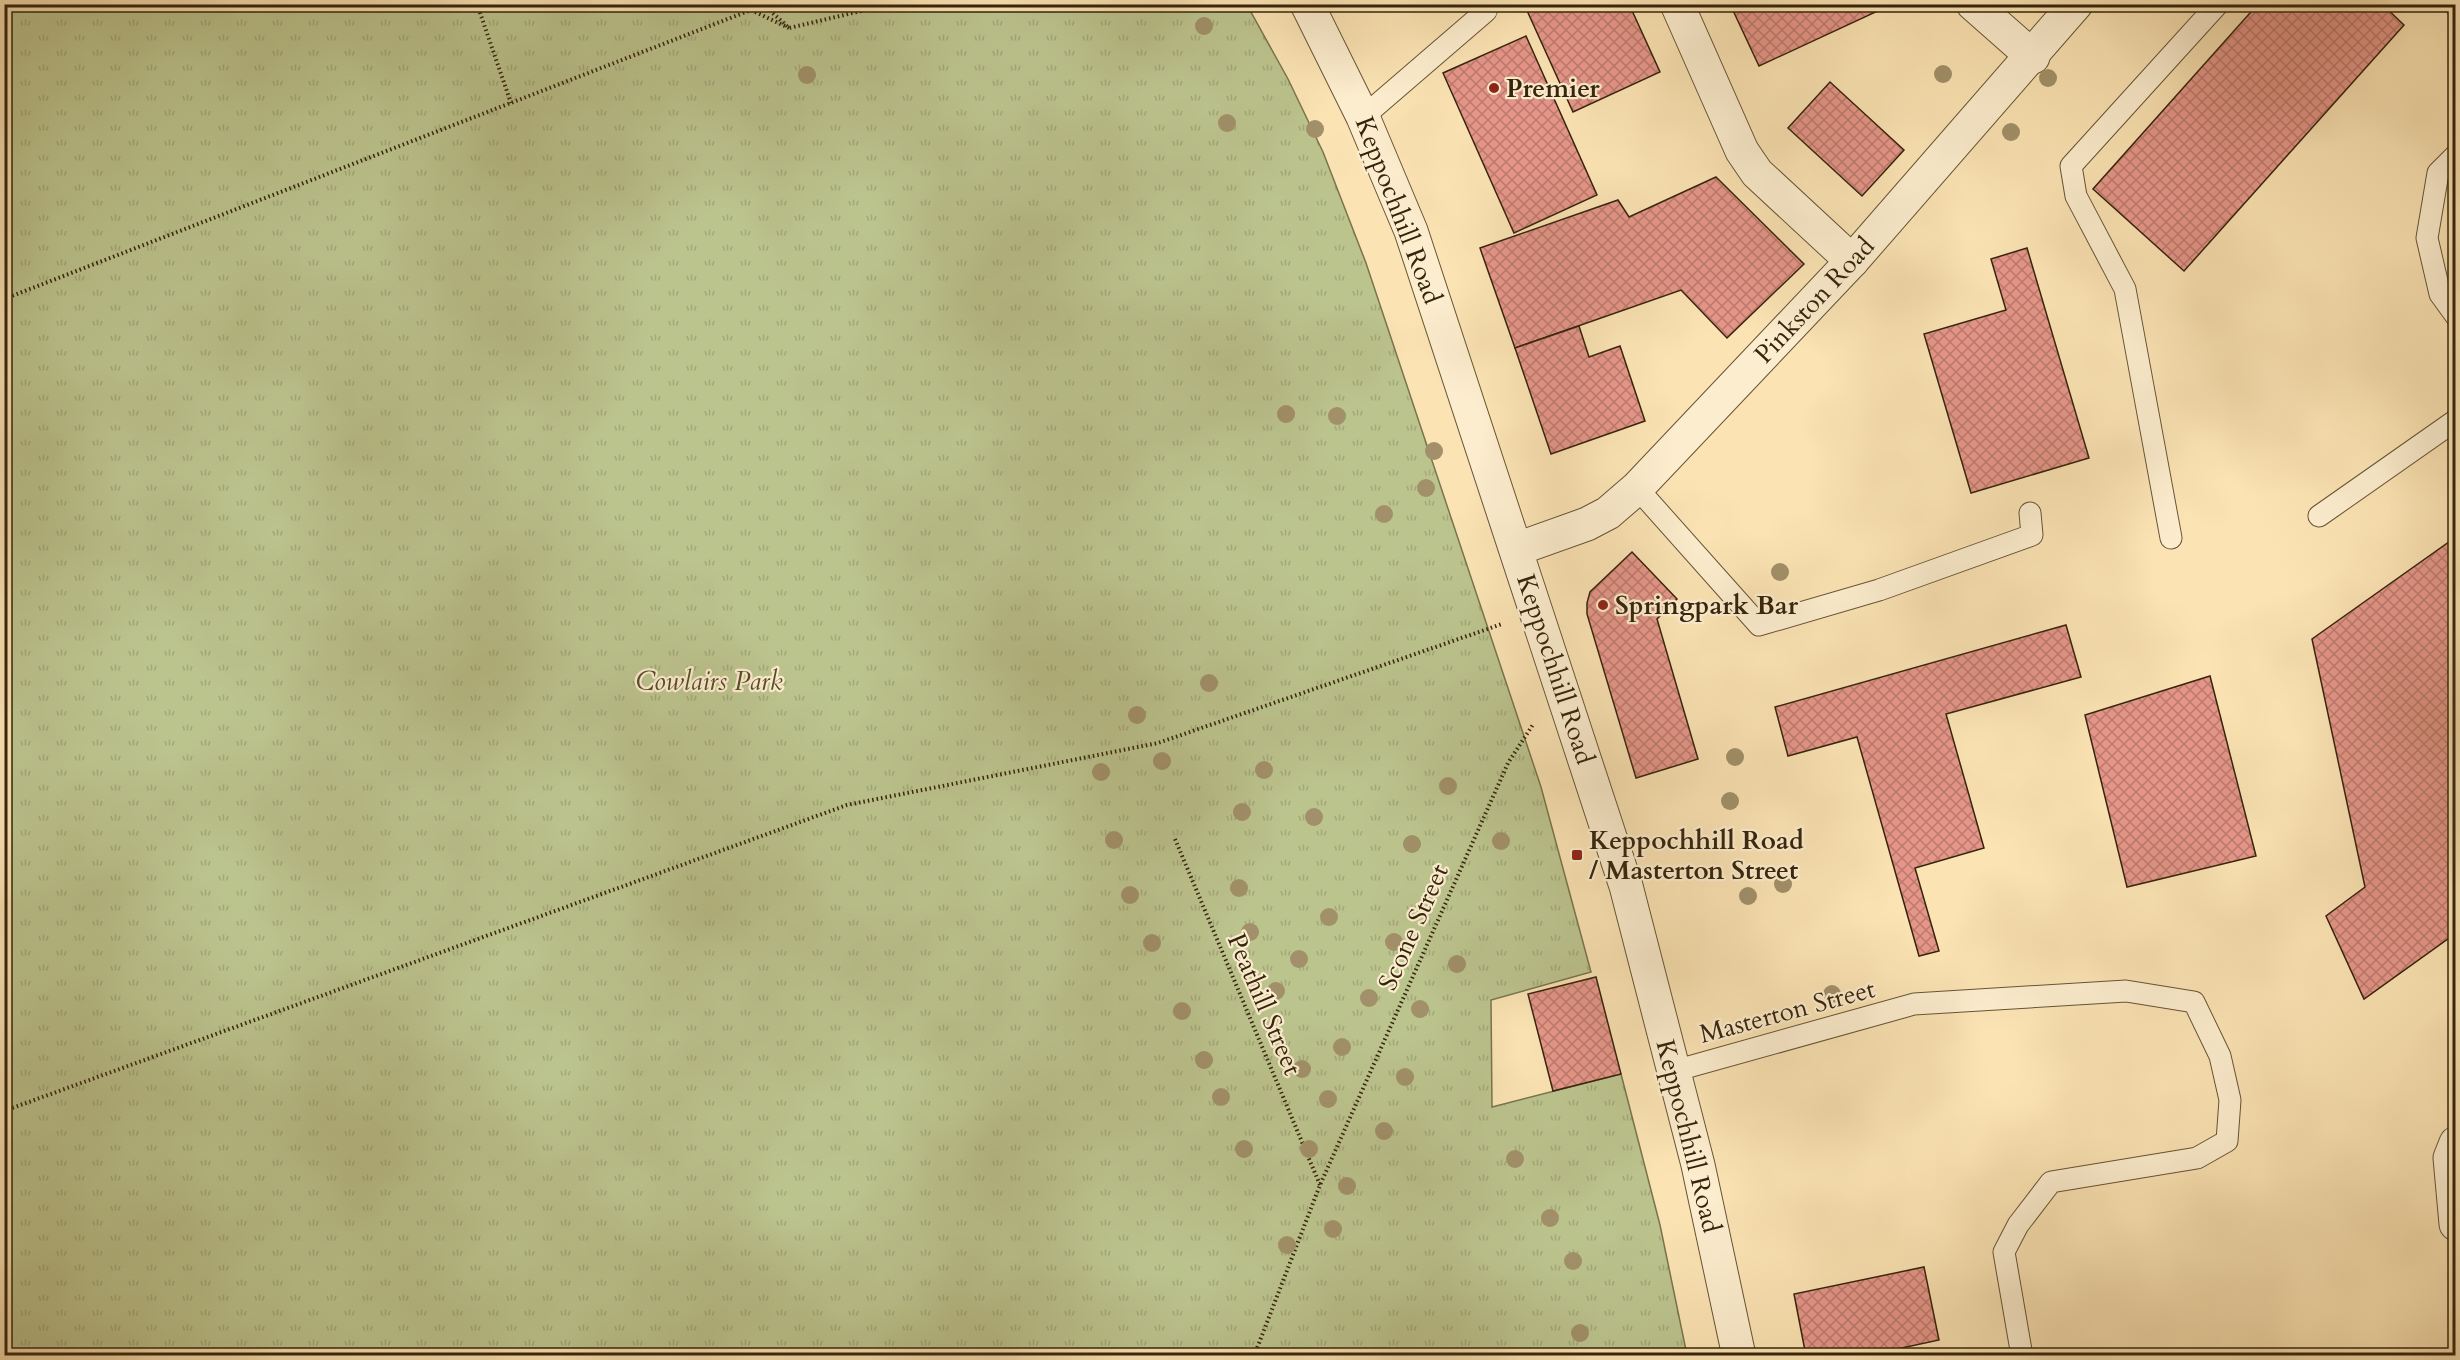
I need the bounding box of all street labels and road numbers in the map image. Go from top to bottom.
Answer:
street label: Keppochhill Road [1347,112,1450,309]
street label: Pinkston Road [1747,229,1882,371]
street label: Keppochhill Road [1508,570,1603,769]
street label: Scone Street [1370,858,1457,996]
street label: Peathill Street [1219,928,1310,1081]
street label: Masterton Street [1695,971,1879,1052]
street label: Keppochhill Road [1648,1036,1729,1237]

